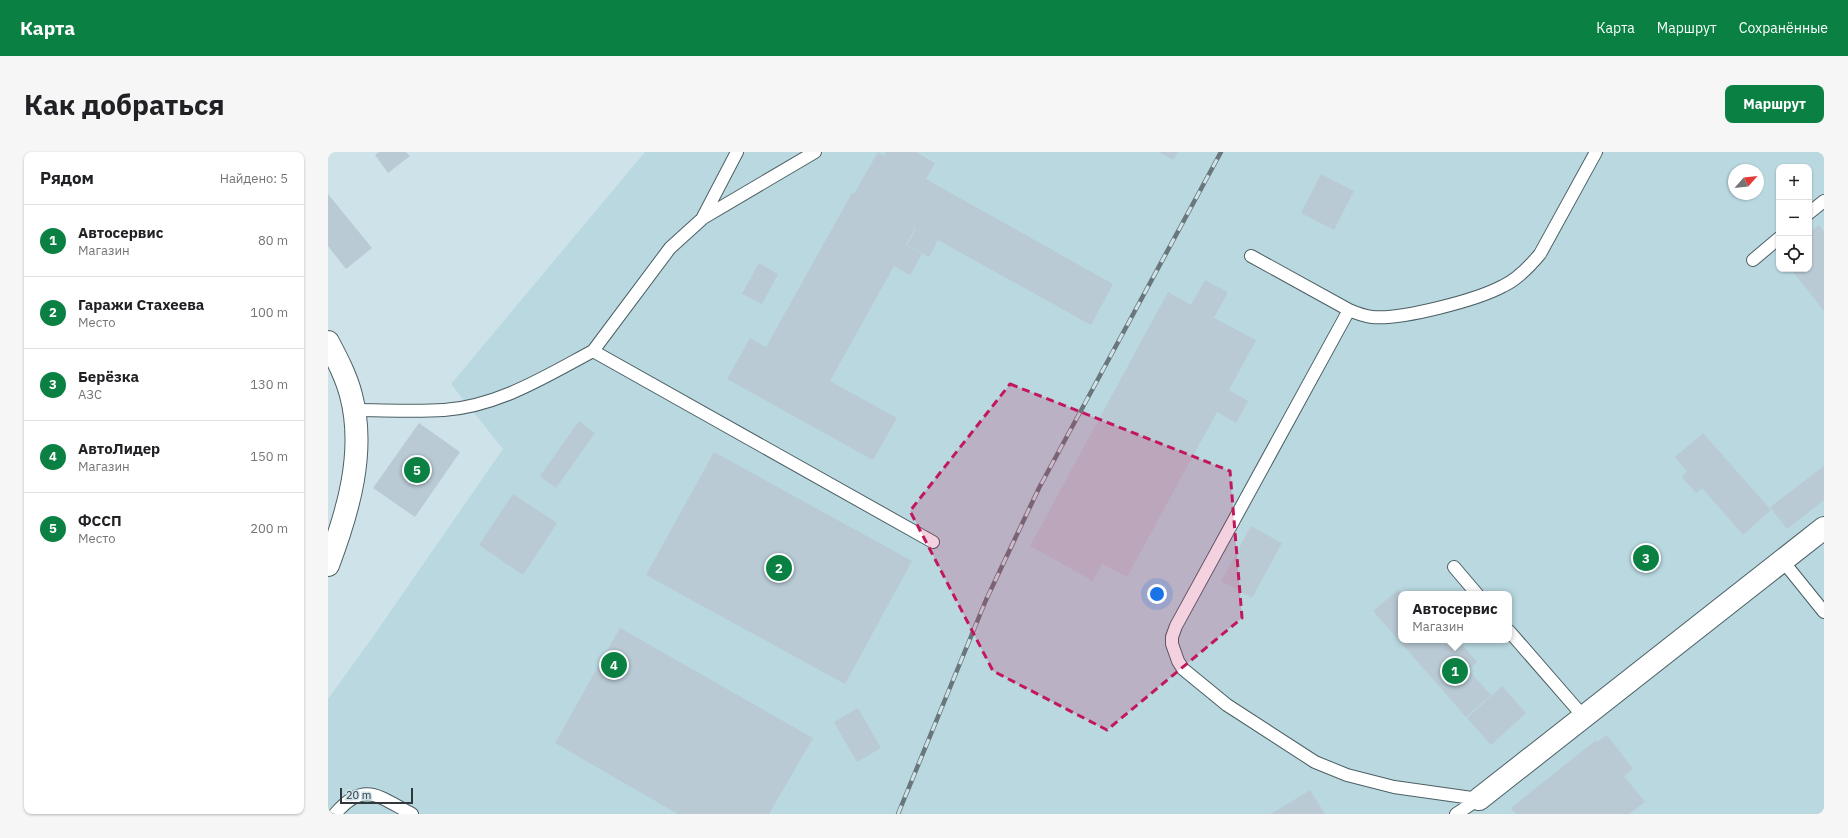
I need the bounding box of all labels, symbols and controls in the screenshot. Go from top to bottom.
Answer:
text: Карта [20,16,75,40]
text: Карта [1596,19,1635,37]
text: Маршрут [1657,19,1717,37]
text: Сохранённые [1739,19,1828,37]
button: Маршрут [1725,85,1824,123]
text: Как добраться [24,86,225,123]
north arrow [1728,164,1764,200]
map controls [1776,164,1812,272]
button: + [1776,164,1812,200]
text: Рядом [40,167,94,189]
text: Найдено: 5 [220,170,288,187]
button: − [1776,200,1812,236]
text: Автосервис [78,223,163,242]
text: 1 [49,232,57,249]
text: 80 m [258,232,288,249]
button: locate [1776,236,1812,272]
text: Магазин [78,242,130,259]
text: Гаражи Стахеева [78,295,204,314]
text: 2 [49,304,57,321]
text: 100 m [250,304,288,321]
text: Место [78,314,116,331]
text: Берёзка [78,367,139,386]
text: 3 [49,376,57,393]
text: 130 m [250,376,288,393]
text: АЗС [78,386,102,403]
text: АвтоЛидер [78,439,160,458]
text: 4 [49,448,57,465]
text: 150 m [250,448,288,465]
pin: 5 [404,455,430,485]
text: Магазин [78,458,130,475]
text: ФССП [78,511,122,530]
text: 5 [49,520,57,537]
text: 200 m [250,520,288,537]
text: Место [78,530,116,547]
pin: 3 [1633,543,1659,573]
pin: 2 [766,553,792,583]
your location [1147,584,1167,604]
popup [1398,591,1512,643]
text: Автосервис [1412,599,1498,618]
text: Магазин [1412,618,1464,635]
pin: 4 [601,650,627,680]
pin: 1 [1442,656,1468,686]
scale bar [340,786,413,805]
text: 20 m [346,788,371,802]

